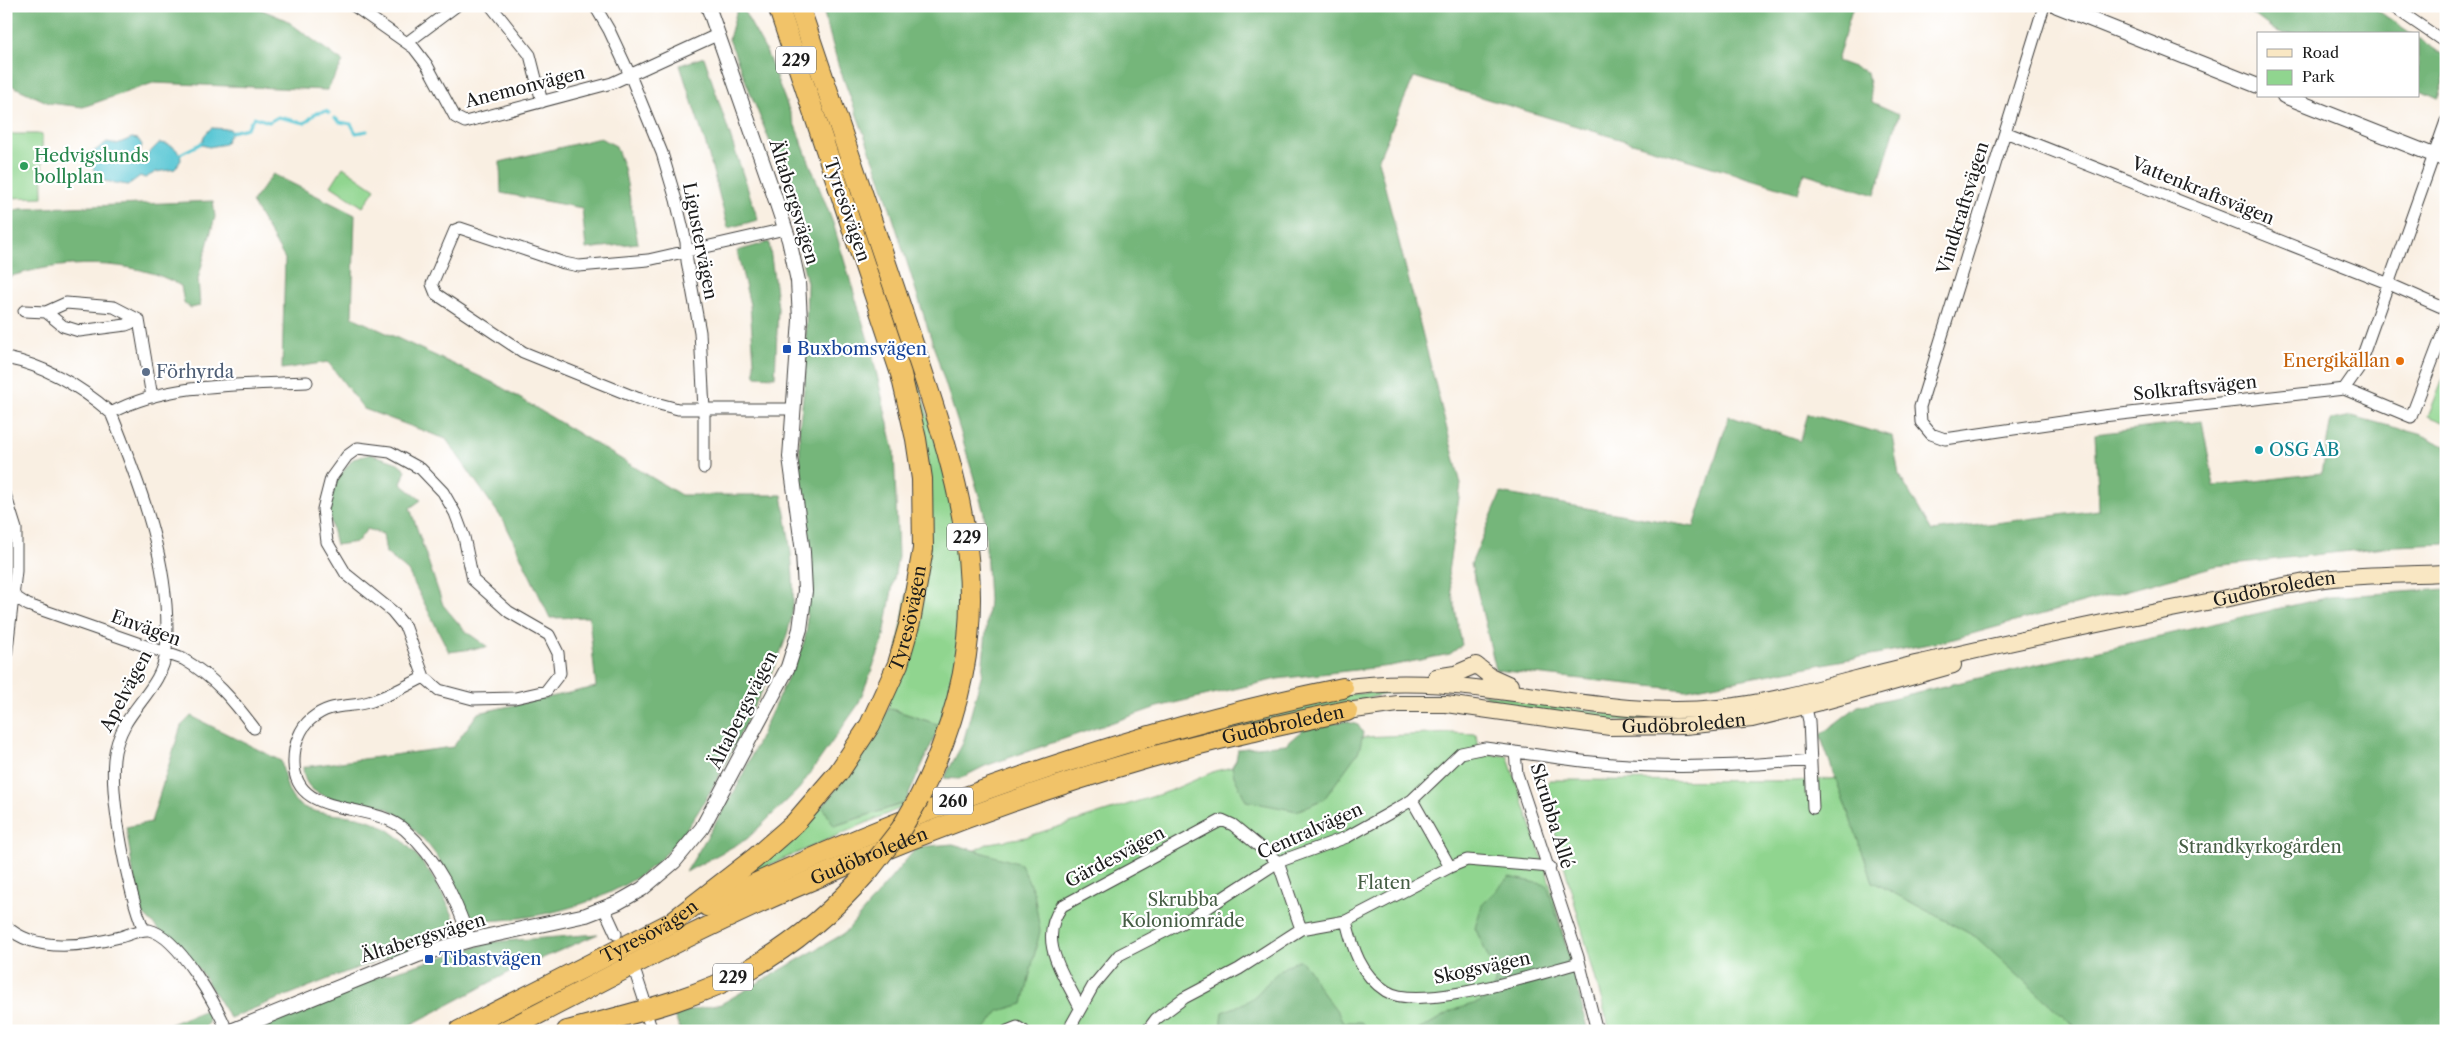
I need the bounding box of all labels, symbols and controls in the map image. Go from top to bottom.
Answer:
legend [2257,32,2420,98]
text: Road [2302,43,2339,62]
road number: 229 [776,46,816,74]
street label: Anemonvägen [462,61,587,113]
text: Park [2302,67,2336,86]
street label: Ältabergsvägen [764,136,824,267]
street label: Vindkraftsvägen [1932,139,1994,278]
place label: Hedvigslunds bollplan [34,145,149,188]
street label: Vattenkraftsvägen [2128,152,2278,230]
street label: Tyresövägen [819,155,875,265]
marker: Hedvigslunds bollplan [18,160,30,172]
street label: Ligustervägen [678,180,722,302]
place label: Buxbomsvägen [797,338,927,360]
marker: Buxbomsvägen [781,343,793,355]
place label: Energikällan [2283,350,2390,372]
marker: Energikällan [2394,355,2406,367]
place label: Förhyrda [156,361,235,383]
marker: Förhyrda [140,366,152,378]
street label: Solkraftsvägen [2132,371,2258,405]
place label: OSG AB [2269,439,2339,461]
marker: OSG AB [2253,444,2265,456]
road number: 229 [947,524,987,550]
street label: Tyresövägen [885,564,931,675]
street label: Gudöbroleden [2211,567,2337,612]
street label: Envägen [108,605,184,651]
street label: Apelvägen [95,646,157,736]
street label: Ältabergsvägen [702,647,782,774]
street label: Gudöbroleden [1220,701,1346,749]
street label: Gudöbroleden [1621,709,1747,738]
street label: Skrubba Allé [1526,761,1578,871]
road number: 260 [933,788,973,814]
street label: Centralvägen [1254,798,1366,864]
street label: Gärdesvägen [1061,822,1169,892]
street label: Gudöbroleden [807,823,931,890]
park label: Strandkyrkogården [2178,836,2342,858]
park label: Flaten [1357,872,1411,894]
park label: Skrubba Koloniområde [1121,889,1245,932]
street label: Tyresövägen [597,895,702,968]
street label: Ältabergsvägen [357,908,488,968]
street label: Skogsvägen [1432,947,1532,989]
place label: Tibastvägen [439,948,542,970]
marker: Tibastvägen [423,953,435,965]
road number: 229 [713,964,753,990]

